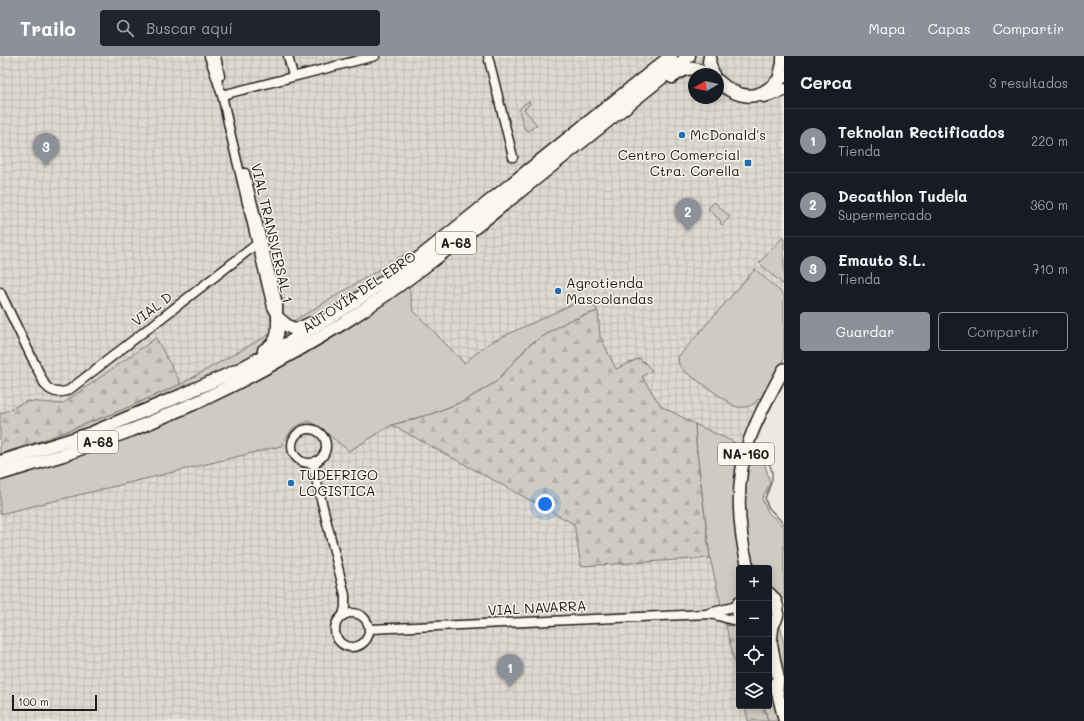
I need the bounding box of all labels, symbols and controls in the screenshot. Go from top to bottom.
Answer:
search box [100,10,380,46]
text: Trailo [20,16,76,41]
icon: search [114,17,136,39]
text: Buscar aquí [146,18,233,38]
text: Mapa [869,19,906,38]
text: Capas [928,19,971,38]
text: Compartir [993,19,1064,38]
north arrow [688,68,724,104]
text: Cerca [800,71,852,93]
text: 3 resultados [989,74,1068,91]
text: Teknolan Rectificados [838,122,1005,142]
place label: McDonald's [690,125,766,144]
marker: McDonald's [677,130,687,140]
text: 1 [810,132,816,149]
text: 220 m [1031,132,1068,149]
pin: 3 [33,133,59,166]
text: Tienda [838,142,881,159]
place label: Centro Comercial Ctra. Corella [618,145,740,180]
marker: Centro Comercial Ctra. Corella [743,158,753,168]
street label: VIAL TRANSVERSAL 1 [247,161,298,305]
text: Decathlon Tudela [838,186,968,206]
text: 2 [809,196,817,213]
text: 360 m [1030,196,1068,213]
pin: 2 [675,198,701,231]
text: Supermercado [838,206,932,223]
road number: A-68 [436,232,476,254]
street label: AUTOVÍA DEL EBRO [298,246,419,337]
text: Emauto S.L. [838,250,926,270]
text: 3 [809,260,817,277]
text: 710 m [1032,260,1068,277]
text: Tienda [838,270,881,287]
place label: Agrotienda Mascolandas [566,273,654,308]
marker: Agrotienda Mascolandas [553,286,563,296]
street label: VIAL D [127,287,176,330]
button: Guardar [800,312,930,351]
button: Compartir [938,312,1068,351]
road number: A-68 [78,431,118,453]
road number: NA-160 [718,443,774,465]
place label: TUDEFRIGO LOGISTICA [299,465,378,500]
marker: TUDEFRIGO LOGISTICA [286,478,296,488]
your location [535,494,555,514]
map controls [736,565,772,709]
button: + [736,565,772,601]
street label: VIAL NAVARRA [487,595,587,620]
button: − [736,601,772,637]
button: locate [736,637,772,673]
pin: 1 [497,654,523,687]
button: layers [736,673,772,709]
scale bar [12,693,97,712]
text: 100 m [18,694,49,709]

